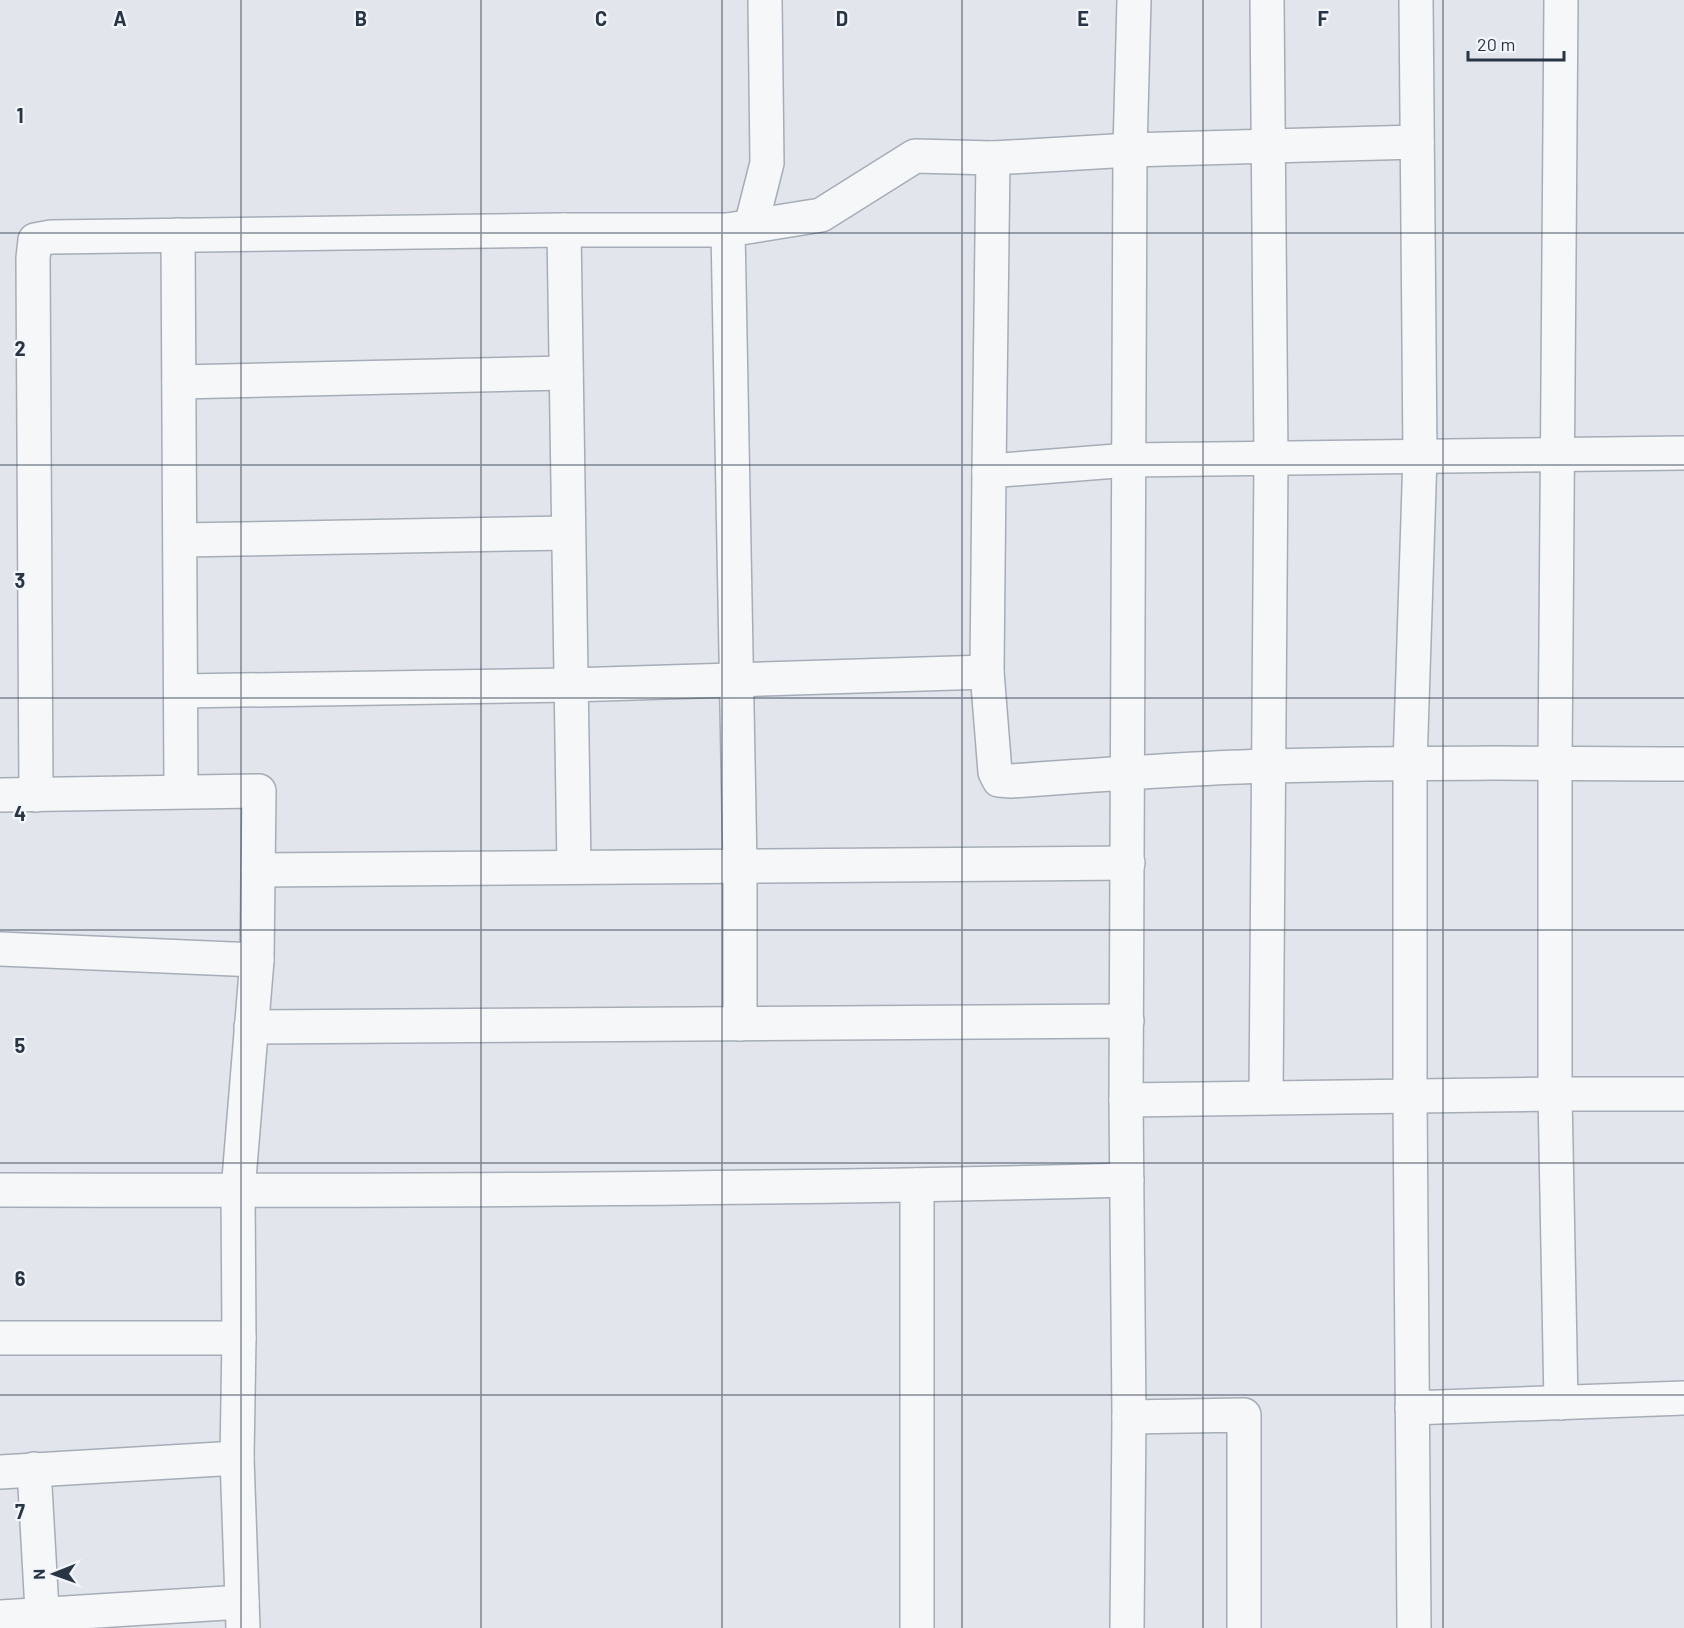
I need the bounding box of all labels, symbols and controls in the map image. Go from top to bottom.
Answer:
text: A [113,6,127,30]
text: B [355,6,367,30]
text: C [595,6,607,30]
text: D [836,6,848,30]
text: E [1077,6,1089,30]
text: F [1317,6,1329,30]
scale bar [1468,24,1564,62]
text: 20 m [1477,33,1515,55]
text: 1 [16,103,24,127]
text: 2 [14,336,26,360]
text: 3 [15,568,25,592]
text: 4 [14,801,26,825]
text: 5 [15,1033,26,1057]
text: 6 [15,1266,26,1290]
text: 7 [15,1499,25,1523]
north arrow [24,1544,84,1604]
text: N [29,1569,48,1580]

